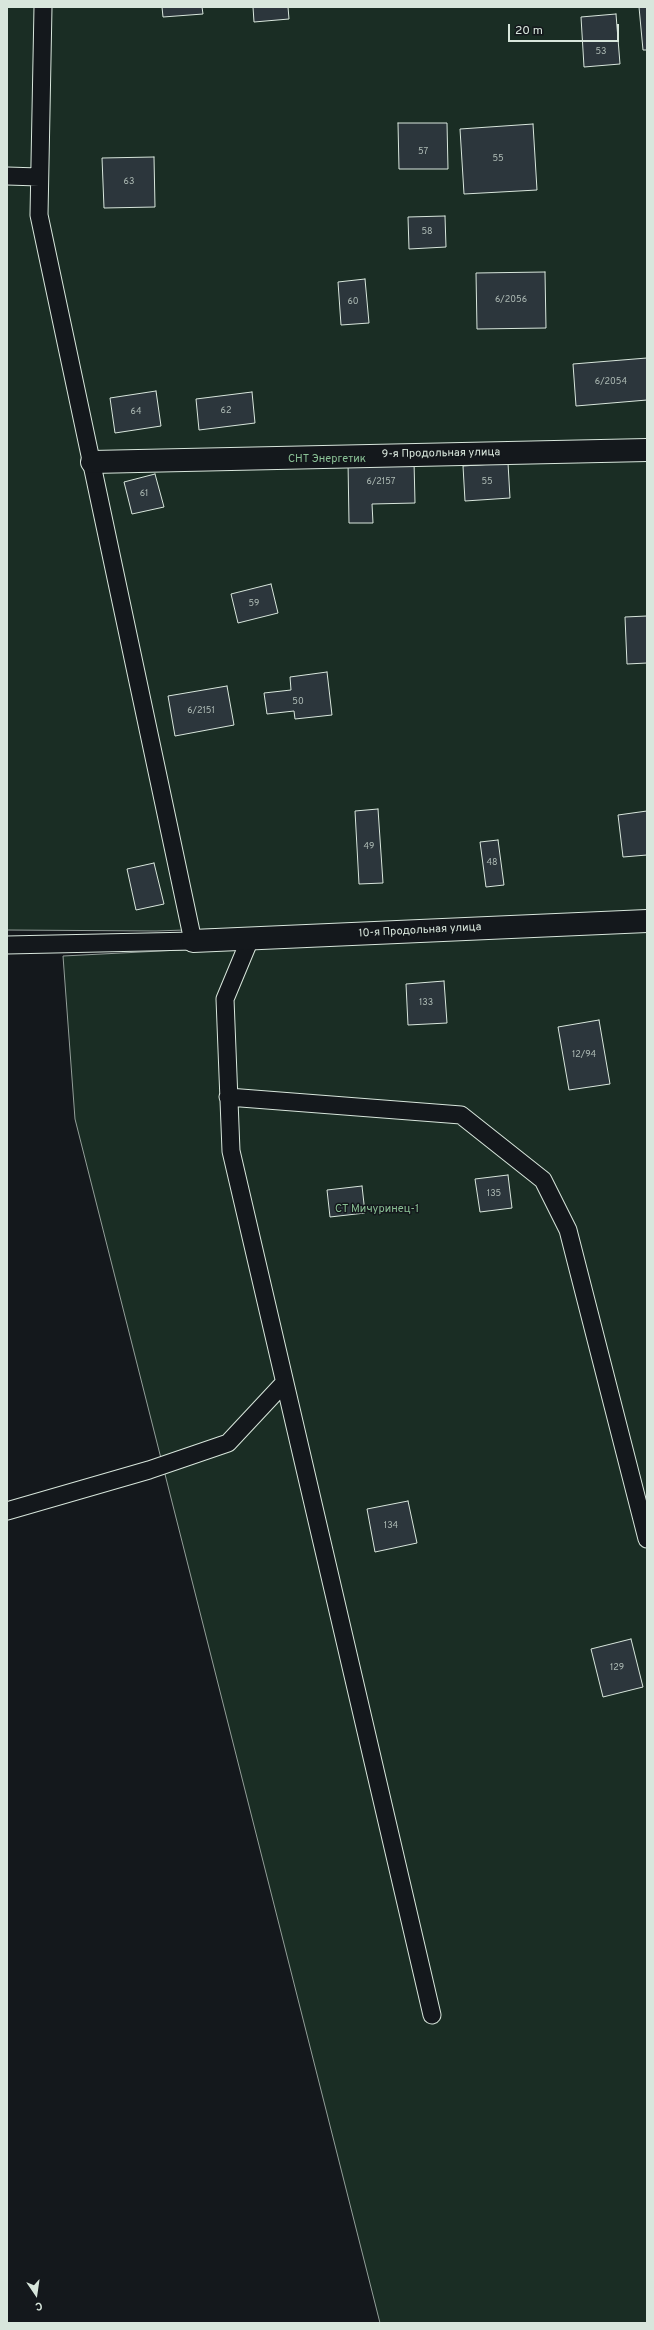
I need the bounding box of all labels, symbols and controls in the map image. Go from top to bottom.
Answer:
scale bar [510,16,621,42]
text: 20 m [515,23,543,39]
house number: 53 [595,47,607,57]
house number: 57 [418,147,428,157]
house number: 55 [492,154,504,164]
house number: 63 [124,177,134,187]
house number: 58 [421,227,433,237]
house number: 6/2056 [495,295,527,305]
house number: 60 [347,297,359,307]
house number: 6/2054 [595,377,627,387]
house number: 62 [221,406,231,416]
house number: 64 [131,407,141,417]
street label: 9-я Продольная улица [382,446,500,462]
park label: СНТ Энергетик [288,453,366,467]
house number: 6/2157 [367,477,395,487]
house number: 55 [481,477,493,487]
house number: 61 [140,489,148,499]
house number: 59 [249,599,259,609]
house number: 50 [292,697,304,707]
house number: 6/2151 [187,706,215,716]
house number: 49 [364,842,374,852]
house number: 48 [486,858,498,868]
street label: 10-я Продольная улица [358,921,482,941]
house number: 133 [419,998,433,1008]
house number: 12/94 [572,1050,596,1060]
house number: 135 [487,1189,501,1199]
park label: СТ Мичуринец-1 [335,1203,419,1217]
house number: 134 [384,1521,398,1531]
house number: 129 [610,1663,624,1673]
north arrow [16,2274,56,2314]
text: С [34,2298,44,2313]

